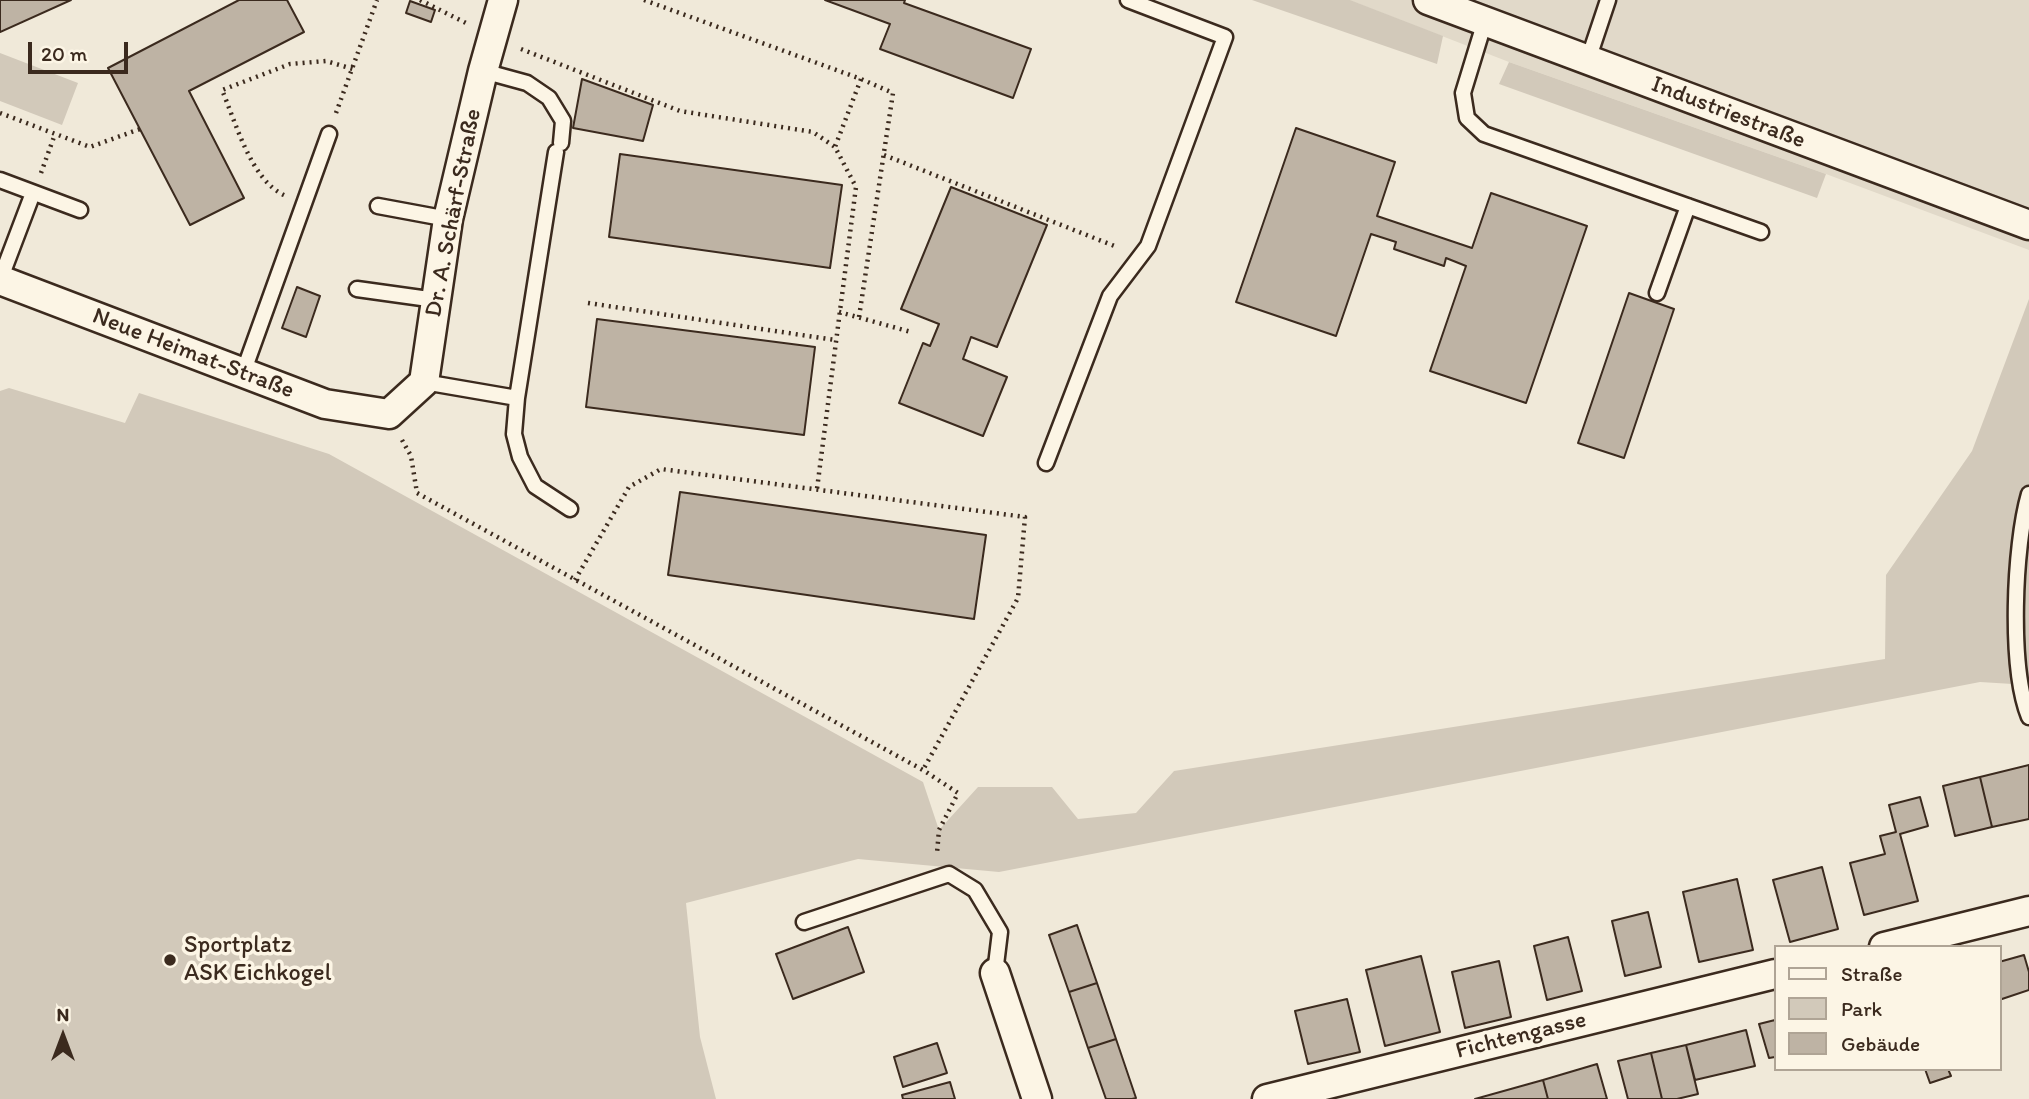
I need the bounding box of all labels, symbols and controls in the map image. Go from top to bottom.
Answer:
scale bar [32,28,131,72]
text: 20 m [41,41,87,66]
street label: Industriestraße [1647,70,1809,156]
street label: Dr. A. Schärf-Straße [420,106,488,320]
street label: Neue Heimat-Straße [88,302,298,406]
place label: Sportplatz ASK Eichkogel [184,932,331,988]
legend [1773,945,2001,1071]
marker: Sportplatz ASK Eichkogel [162,952,178,968]
text: Straße [1841,961,1902,986]
text: Park [1841,996,1882,1021]
north arrow [28,1001,98,1071]
text: N [57,1003,69,1026]
street label: Fichtengasse [1453,1006,1589,1066]
text: Gebäude [1841,1031,1920,1056]

